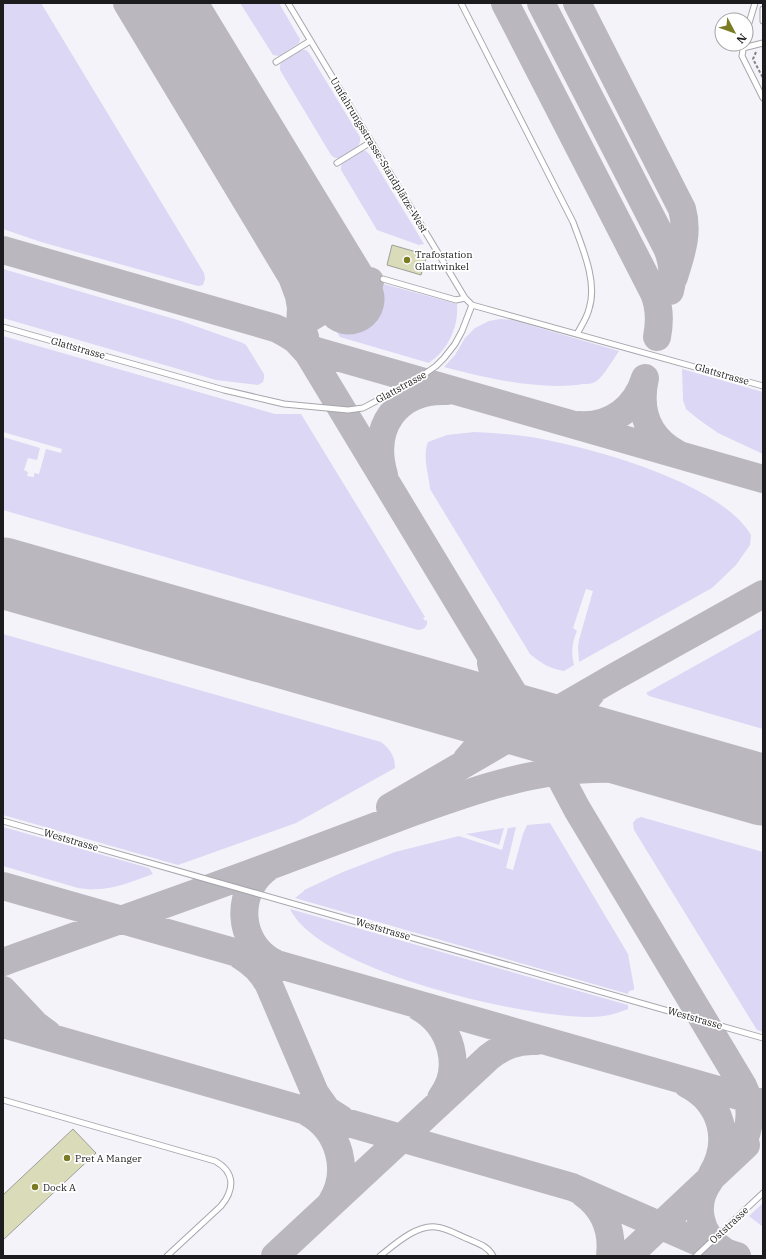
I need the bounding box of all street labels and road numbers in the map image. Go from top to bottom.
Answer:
street label: Umfahrungsstrasse-Standplätze-West [327,75,431,235]
street label: Glattstrasse [49,334,107,362]
street label: Glattstrasse [693,360,751,388]
street label: Glattstrasse [373,368,429,406]
street label: Weststrasse [42,826,100,854]
street label: Weststrasse [354,915,412,943]
street label: Weststrasse [666,1004,724,1032]
street label: Oststrasse [707,1204,751,1246]

